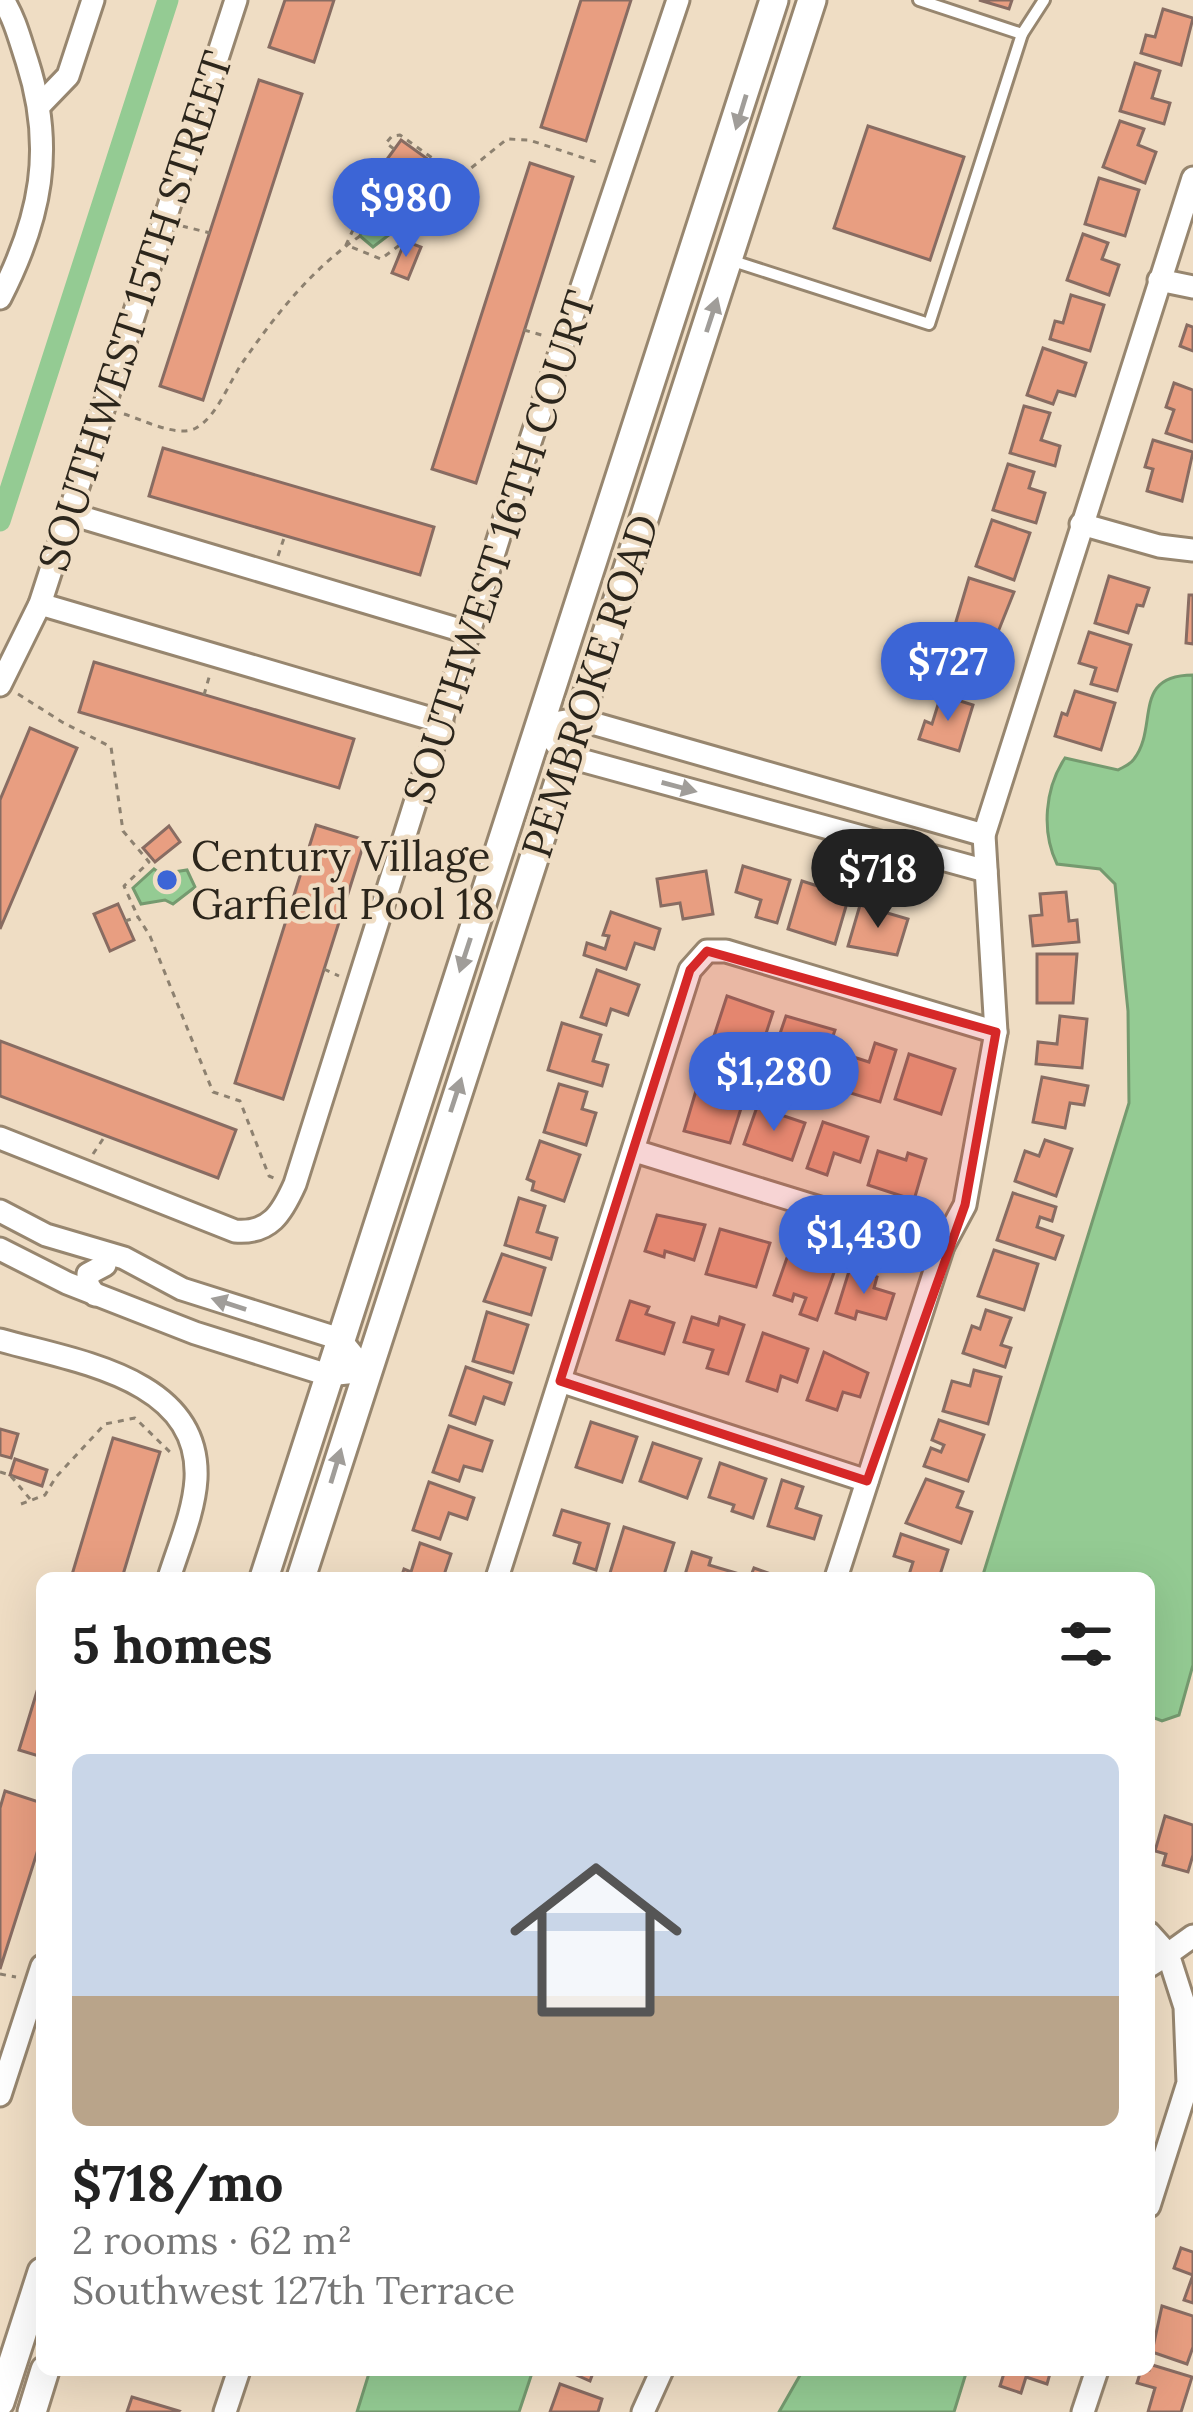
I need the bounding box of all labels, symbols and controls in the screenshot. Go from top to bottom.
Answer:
street label: SOUTHWEST 15TH STREET [25,44,245,578]
one-way arrow [730,94,749,131]
pin: $980 [335,158,477,260]
text: $980 [360,172,452,222]
street label: SOUTHWEST 16TH COURT [391,284,607,810]
one-way arrow [703,296,722,333]
street label: PEMBROKE ROAD [509,508,671,864]
pin: $727 [877,622,1019,724]
text: $727 [908,636,988,686]
one-way arrow [661,778,698,797]
place label: Century Village Garfield Pool 18 [191,829,495,931]
pin: $718 [807,829,949,931]
text: $718 [838,843,918,893]
marker: Century Village Garfield Pool 18 [154,867,180,893]
one-way arrow [454,938,473,974]
pin: $1,280 [676,1032,872,1134]
text: $1,280 [716,1046,832,1096]
one-way arrow [447,1076,466,1113]
pin: $1,430 [766,1195,962,1297]
text: $1,430 [806,1209,922,1259]
one-way arrow [210,1293,247,1312]
one-way arrow [327,1447,346,1484]
icon: filters [1053,1611,1119,1677]
text: 5 homes [72,1612,273,1677]
icon: home [488,1832,704,2048]
text: $718/mo [72,2150,283,2215]
text: 2 rooms · 62 m² [72,2215,352,2265]
text: Southwest 127th Terrace [72,2265,515,2315]

